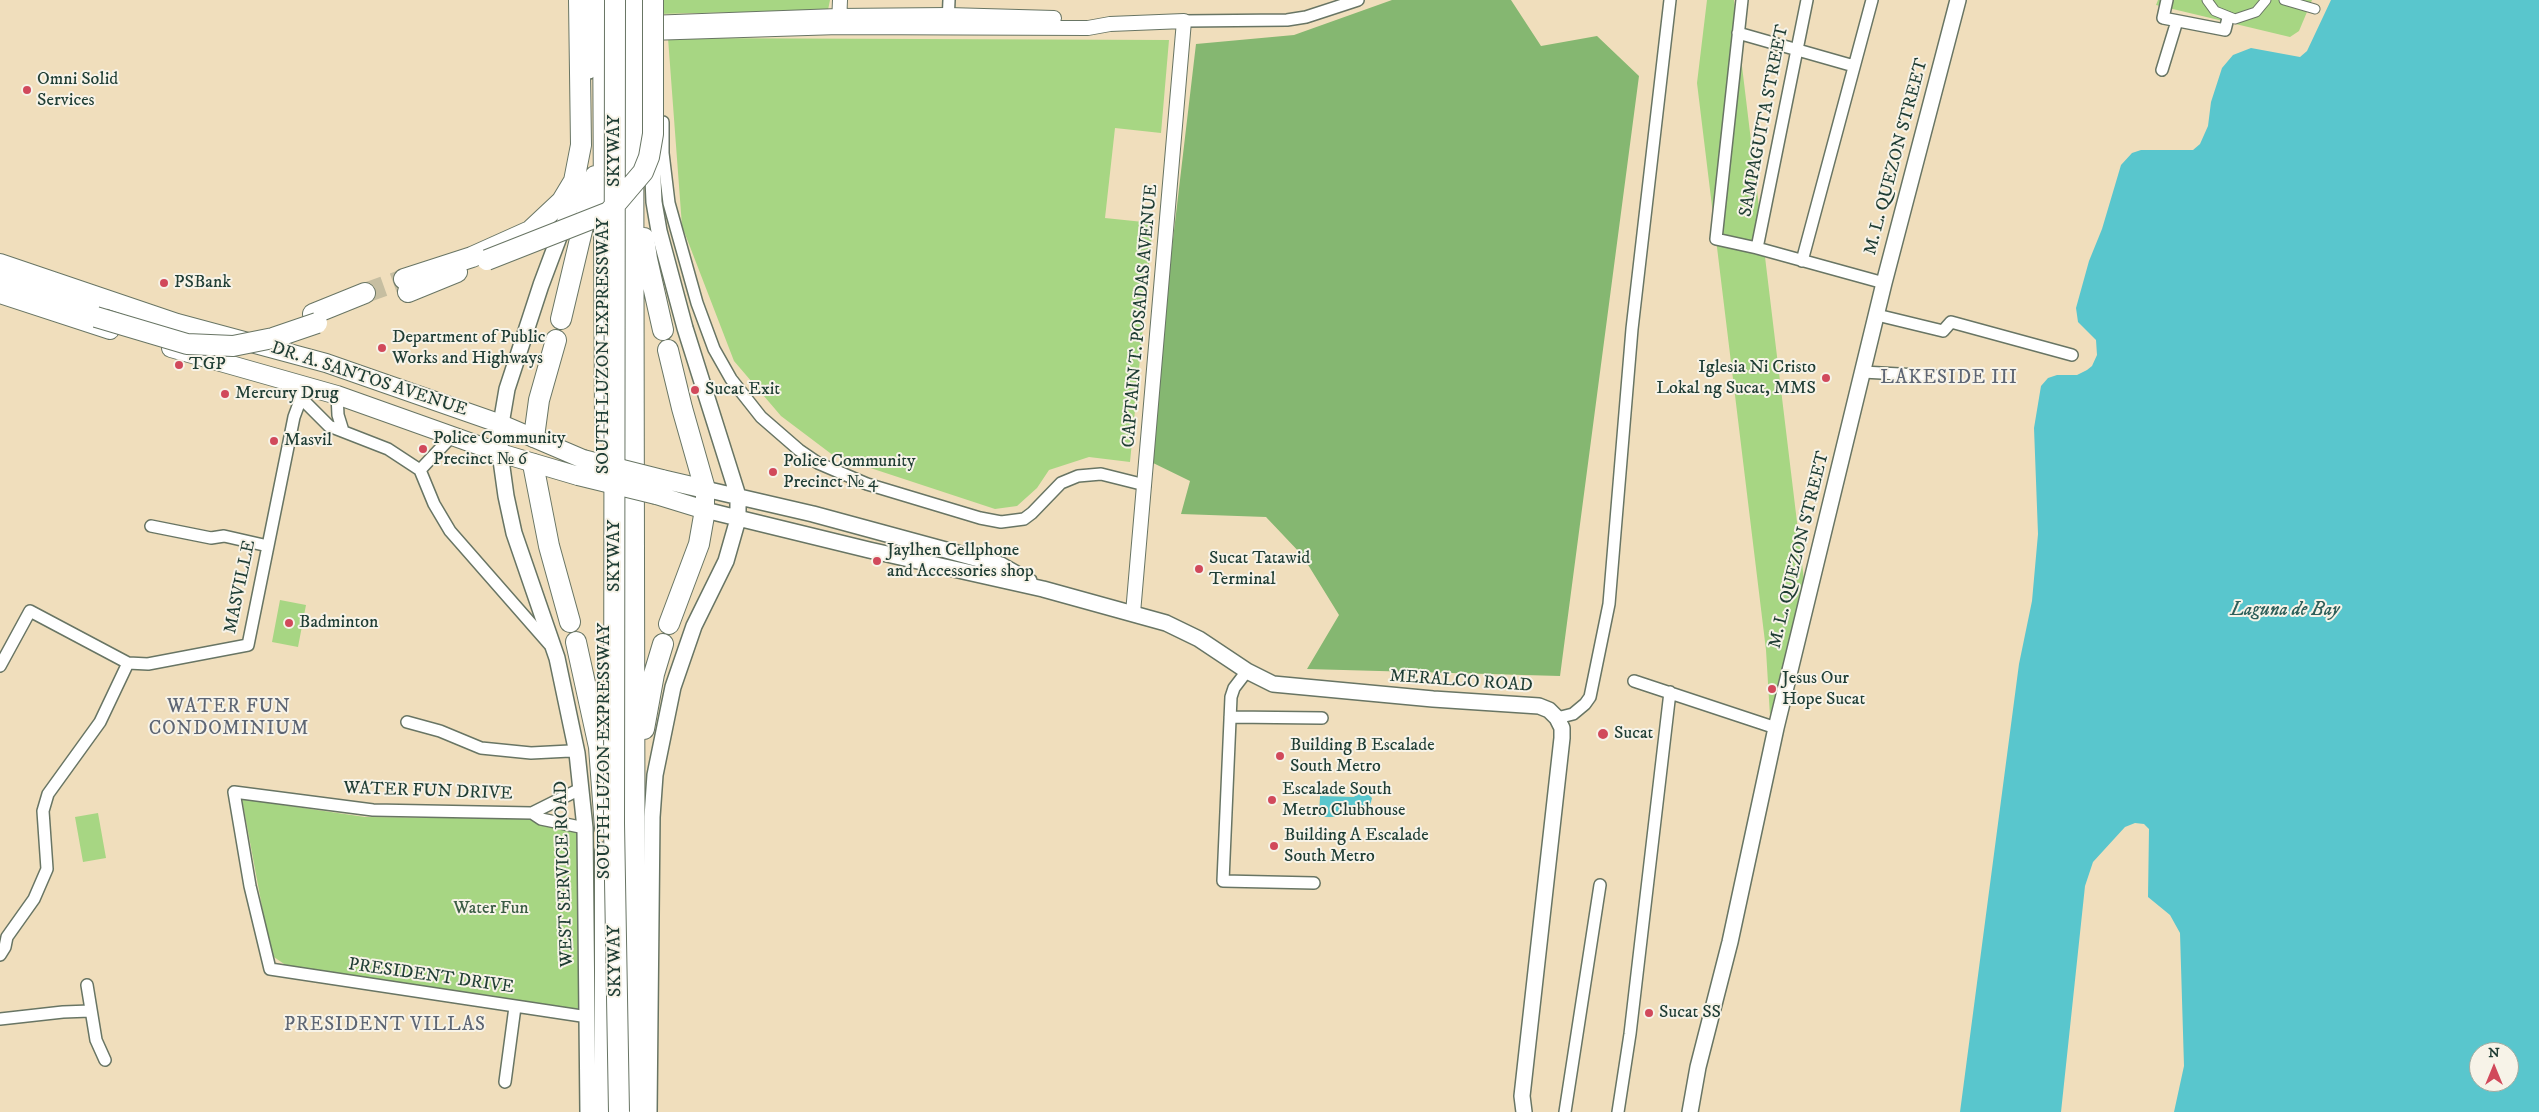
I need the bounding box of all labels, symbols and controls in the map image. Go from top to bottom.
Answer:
street label: SAMPAGUITA STREET [1736,23,1794,219]
street label: M. L. QUEZON STREET [1860,56,1934,258]
place label: Omni Solid Services [37,69,118,112]
marker: Omni Solid Services [21,84,33,96]
street label: SKYWAY [604,115,626,187]
street label: CAPTAIN T. POSADAS AVENUE [1119,183,1163,449]
street label: SOUTH LUZON EXPRESSWAY [593,218,615,474]
place label: PSBank [174,272,231,294]
marker: PSBank [158,277,170,289]
place label: Department of Public Works and Highways [392,327,545,369]
street label: DR. A. SANTOS AVENUE [268,338,470,422]
marker: Department of Public Works and Highways [376,342,388,354]
place label: TGP [189,354,226,376]
place label: Iglesia Ni Cristo Lokal ng Sucat, MMS [1656,357,1816,399]
marker: TGP [173,359,185,371]
district label: LAKESIDE III [1879,368,2019,390]
marker: Iglesia Ni Cristo Lokal ng Sucat, MMS [1820,372,1832,384]
place label: Sucat Exit [705,379,780,401]
place label: Mercury Drug [235,383,338,405]
marker: Sucat Exit [689,384,701,396]
marker: Mercury Drug [219,388,231,400]
place label: Police Community Precinct № 6 [433,428,566,470]
place label: Masvil [284,430,332,452]
marker: Masvil [268,435,280,447]
marker: Police Community Precinct № 6 [417,443,429,455]
street label: M. L. QUEZON STREET [1765,449,1835,651]
place label: Police Community Precinct № 4 [783,451,916,494]
marker: Police Community Precinct № 4 [767,466,779,478]
street label: SKYWAY [604,520,626,592]
street label: MASVILLE [221,538,261,636]
place label: Jaylhen Cellphone and Accessories shop [887,540,1034,582]
place label: Sucat Tatawid Terminal [1209,548,1310,590]
marker: Jaylhen Cellphone and Accessories shop [871,555,883,567]
marker: Sucat Tatawid Terminal [1193,563,1205,575]
water label: Laguna de Bay [2230,600,2340,622]
place label: Badminton [299,612,378,634]
marker: Badminton [283,617,295,629]
street label: SOUTH LUZON EXPRESSWAY [594,623,616,879]
street label: MERALCO ROAD [1389,666,1533,698]
place label: Jesus Our Hope Sucat [1782,668,1865,711]
marker: Jesus Our Hope Sucat [1766,683,1778,695]
district label: WATER FUN CONDOMINIUM [147,697,311,741]
place label: Sucat [1614,723,1653,745]
marker: Sucat [1596,727,1610,741]
place label: Building B Escalade South Metro [1290,735,1435,778]
marker: Building B Escalade South Metro [1274,750,1286,762]
street label: WATER FUN DRIVE [343,778,513,806]
place label: Escalade South Metro Clubhouse [1282,779,1405,822]
street label: WEST SERVICE ROAD [551,780,579,968]
marker: Escalade South Metro Clubhouse [1266,794,1278,806]
place label: Building A Escalade South Metro [1284,825,1429,868]
marker: Building A Escalade South Metro [1268,840,1280,852]
park label: Water Fun [453,898,529,920]
street label: SKYWAY [605,925,627,997]
street label: PRESIDENT DRIVE [347,955,515,999]
place label: Sucat SS [1659,1002,1721,1024]
marker: Sucat SS [1643,1007,1655,1019]
district label: PRESIDENT VILLAS [282,1015,488,1037]
north arrow [2469,1042,2519,1092]
text: N [2488,1044,2500,1062]

